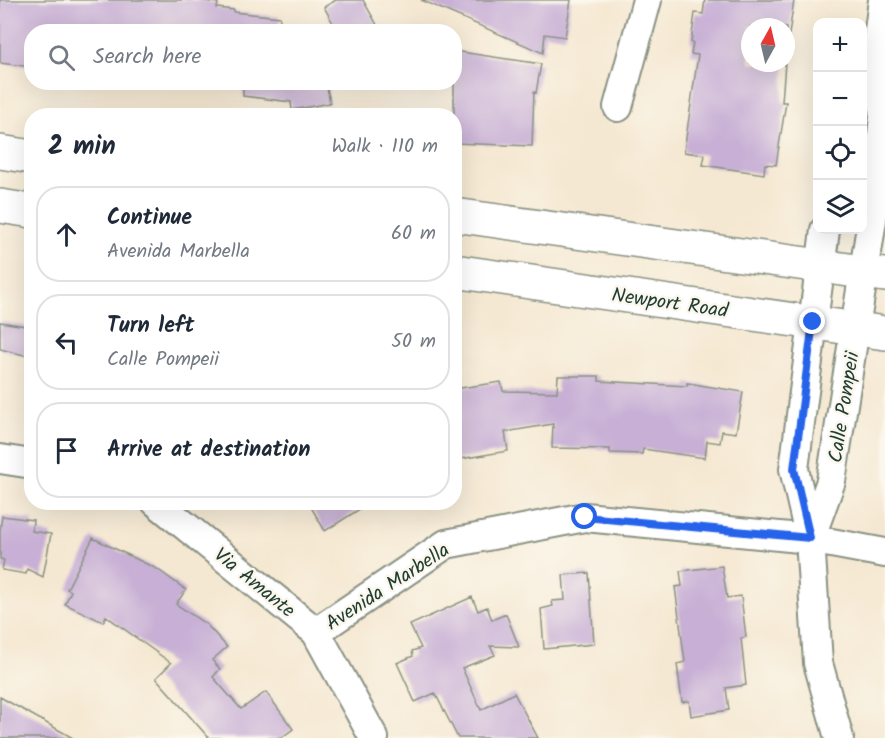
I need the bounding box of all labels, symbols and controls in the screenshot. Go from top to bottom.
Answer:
north arrow [741,18,795,72]
map controls [813,18,867,234]
button: + [813,18,867,72]
search box [24,24,462,90]
text: Search here [93,40,201,75]
icon: search [45,41,78,74]
button: − [813,72,867,126]
text: 2 min [48,126,116,168]
button: locate [813,126,867,180]
text: Walk · 110 m [331,131,438,163]
button: layers [813,180,867,234]
text: Continue [107,201,192,236]
icon: ahead [50,218,83,251]
text: 60 m [391,218,436,250]
text: Avenida Marbella [107,236,250,268]
street label: Newport Road [610,280,731,328]
route end [799,308,825,334]
text: Turn left [107,309,194,344]
icon: left [50,326,83,359]
text: 50 m [391,326,436,358]
text: Calle Pompeii [107,344,219,376]
street label: Calle Pompeii [820,348,870,465]
text: Arrive at destination [107,433,310,468]
icon: arrive [50,434,83,467]
route start [571,503,597,529]
street label: Avenida Marbella [319,535,457,640]
street label: Via Amante [206,540,302,627]

